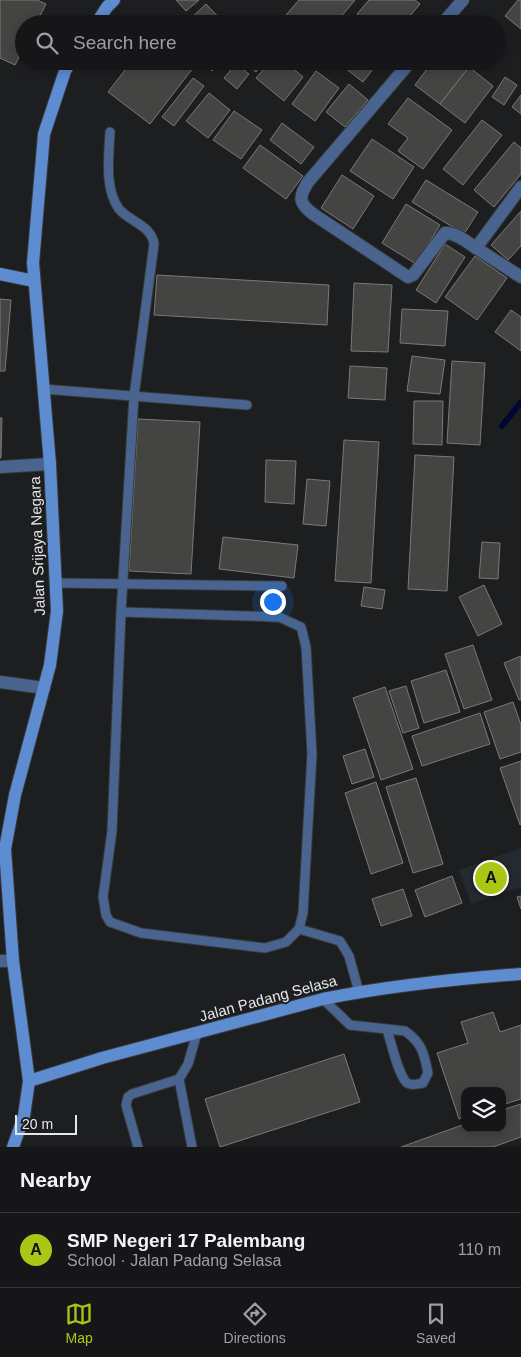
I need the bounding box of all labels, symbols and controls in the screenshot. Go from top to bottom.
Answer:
search box [15,15,506,70]
icon: search [33,29,61,57]
text: Search here [73,32,177,53]
street label: Jalan Srijaya Negara [26,475,48,616]
your location [260,589,286,615]
pin: A [475,859,507,897]
street label: Jalan Padang Selasa [197,971,339,1025]
map controls [461,1087,506,1132]
button: layers [461,1087,506,1132]
scale bar [15,1112,78,1135]
text: 20 m [22,1116,53,1132]
text: Nearby [20,1168,91,1191]
text: SMP Negeri 17 Palembang [67,1230,305,1251]
text: A [30,1241,42,1258]
text: 110 m [458,1241,501,1258]
text: School · Jalan Padang Selasa [67,1252,281,1269]
tab: Map [65,1300,93,1346]
tab: Directions [224,1300,286,1346]
tab: Saved [416,1300,456,1346]

